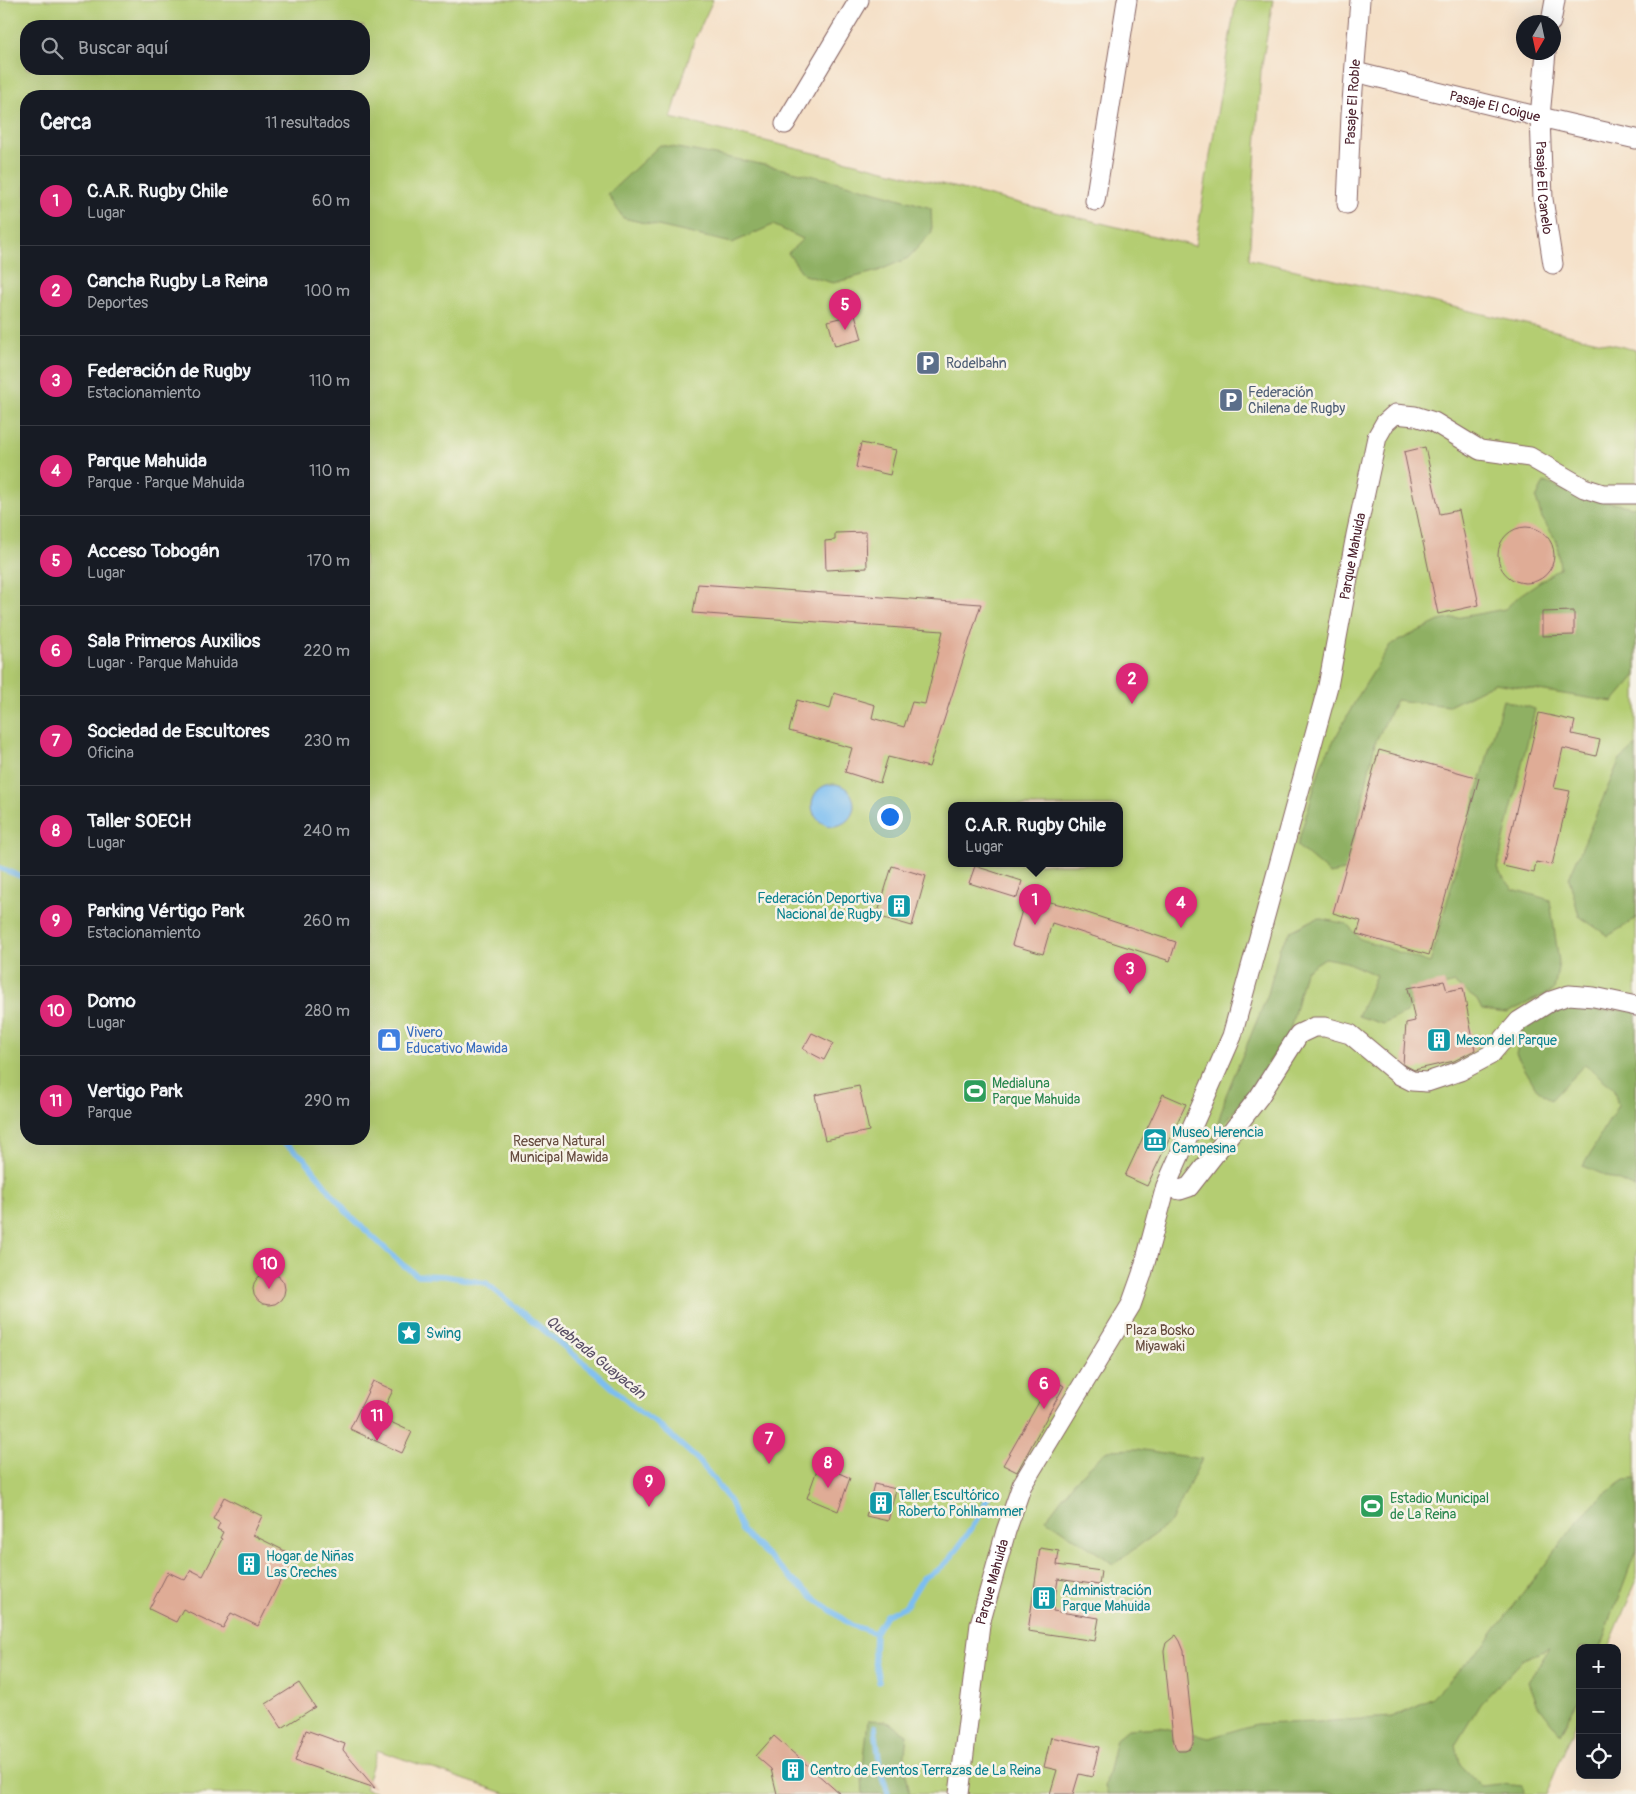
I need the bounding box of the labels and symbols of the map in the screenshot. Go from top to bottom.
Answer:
north arrow [1516,15,1561,60]
street label: Pasaje El Roble [1342,58,1364,146]
street label: Pasaje El Coigue [1448,87,1542,126]
street label: Pasaje El Canelo [1532,141,1556,236]
pin: 5 [829,289,861,330]
parking icon: Rodelbahn [915,350,941,376]
place label: Rodelbahn [946,355,1007,372]
place label: Federación Chilena de Rugby [1248,384,1345,417]
parking icon: Federación Chilena de Rugby [1218,387,1244,413]
street label: Parque Mahuida [1336,511,1370,601]
pin: 2 [1116,663,1148,704]
your location [877,804,903,830]
pin: 1 [1019,884,1051,925]
pin: 4 [1165,887,1197,928]
place label: Federación Deportiva Nacional de Rugby [757,890,882,923]
building icon: Federación Deportiva Nacional de Rugby [886,893,912,919]
pin: 3 [1114,953,1146,994]
place label: Vivero Educativo Mawida [406,1024,508,1057]
shop icon: Vivero Educativo Mawida [376,1027,402,1053]
building icon: Meson del Parque [1426,1027,1452,1053]
place label: Meson del Parque [1456,1032,1557,1049]
place label: Medialuna Parque Mahuida [992,1075,1080,1108]
sports icon: Medialuna Parque Mahuida [962,1078,988,1104]
place label: Museo Herencia Campesina [1172,1124,1263,1157]
museum icon: Museo Herencia Campesina [1142,1127,1168,1153]
park label: Reserva Natural Municipal Mawida [510,1133,608,1166]
pin: 10 [253,1248,285,1289]
water label: Quebrada Guayacán [542,1312,650,1404]
place icon: Swing [396,1320,422,1346]
park label: Plaza Bosko Miyawaki [1125,1322,1195,1355]
place label: Swing [426,1325,461,1342]
pin: 6 [1028,1368,1060,1409]
pin: 11 [361,1400,393,1441]
pin: 7 [753,1423,785,1464]
pin: 8 [812,1447,844,1488]
pin: 9 [633,1466,665,1507]
place label: Taller Escultórico Roberto Pohlhammer [898,1487,1024,1520]
building icon: Taller Escultórico Roberto Pohlhammer [868,1490,894,1516]
place label: Estadio Municipal de La Reina [1390,1490,1489,1523]
sports icon: Estadio Municipal de La Reina [1359,1493,1385,1519]
street label: Parque Mahuida [972,1537,1012,1627]
place label: Hogar de Niñas Las Creches [266,1548,354,1581]
building icon: Hogar de Niñas Las Creches [236,1551,262,1577]
place label: Administración Parque Mahuida [1062,1582,1152,1615]
building icon: Administración Parque Mahuida [1031,1585,1057,1611]
building icon: Centro de Eventos Terrazas de La Reina [780,1757,806,1783]
place label: Centro de Eventos Terrazas de La Reina [810,1762,1041,1779]

